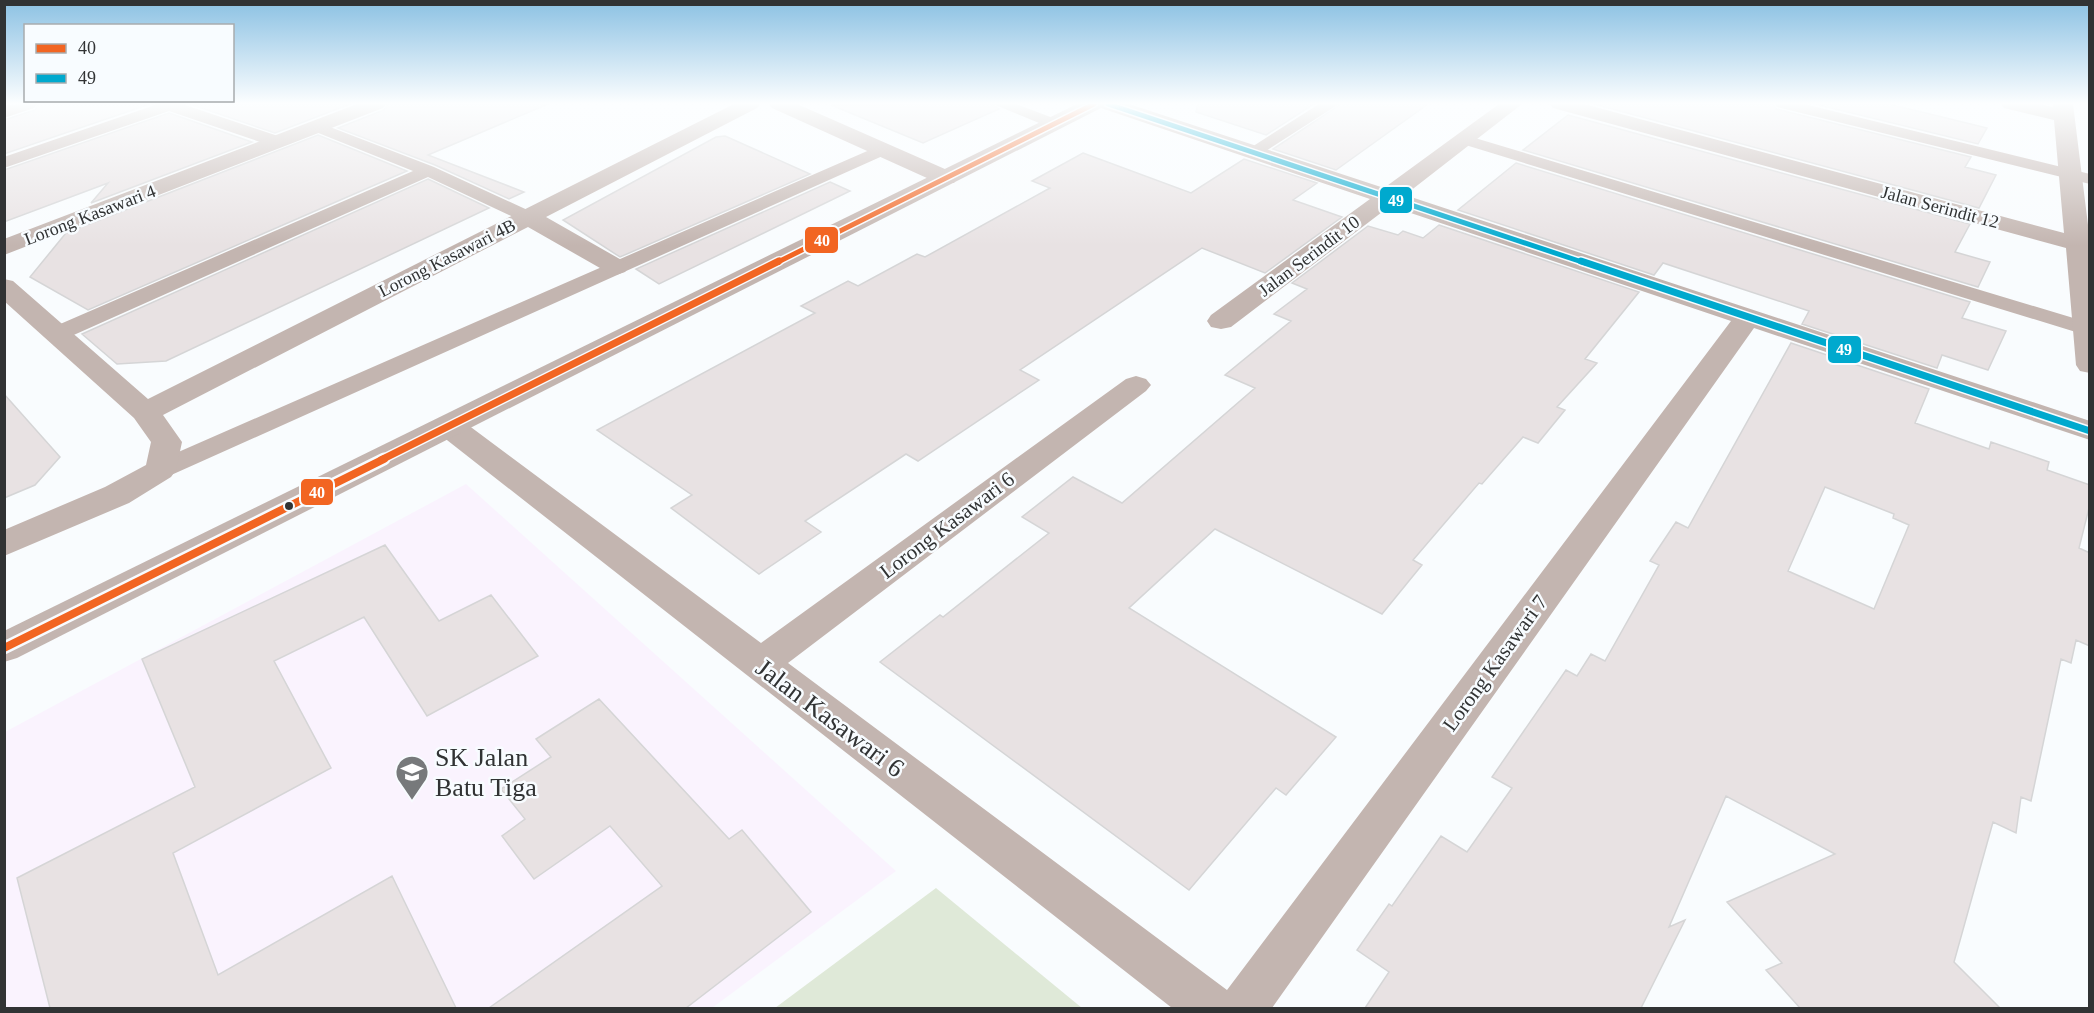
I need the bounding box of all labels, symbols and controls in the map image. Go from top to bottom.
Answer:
legend [24,24,234,102]
text: 40 [78,38,96,58]
text: 49 [78,68,96,88]
street label: Lorong Kasawari 4 [22,181,158,249]
street label: Jalan Serindit 12 [1879,182,2001,232]
line badge: 49 [1379,186,1413,214]
text: 49 [1388,192,1404,209]
street label: Jalan Serindit 10 [1255,212,1363,300]
street label: Lorong Kasawari 4B [375,215,519,301]
line badge: 40 [804,226,839,254]
text: 40 [814,232,830,249]
line badge: 49 [1827,335,1862,364]
text: 49 [1836,341,1852,358]
street label: Lorong Kasawari 6 [875,467,1019,583]
line badge: 40 [300,478,334,506]
text: 40 [309,484,325,501]
unlabelled marker [283,500,295,512]
street label: Lorong Kasawari 7 [1438,590,1552,736]
street label: Jalan Kasawari 6 [750,653,910,783]
place label: SK Jalan Batu Tiga [435,743,537,802]
school or university icon: SK Jalan Batu Tiga [394,754,430,801]

